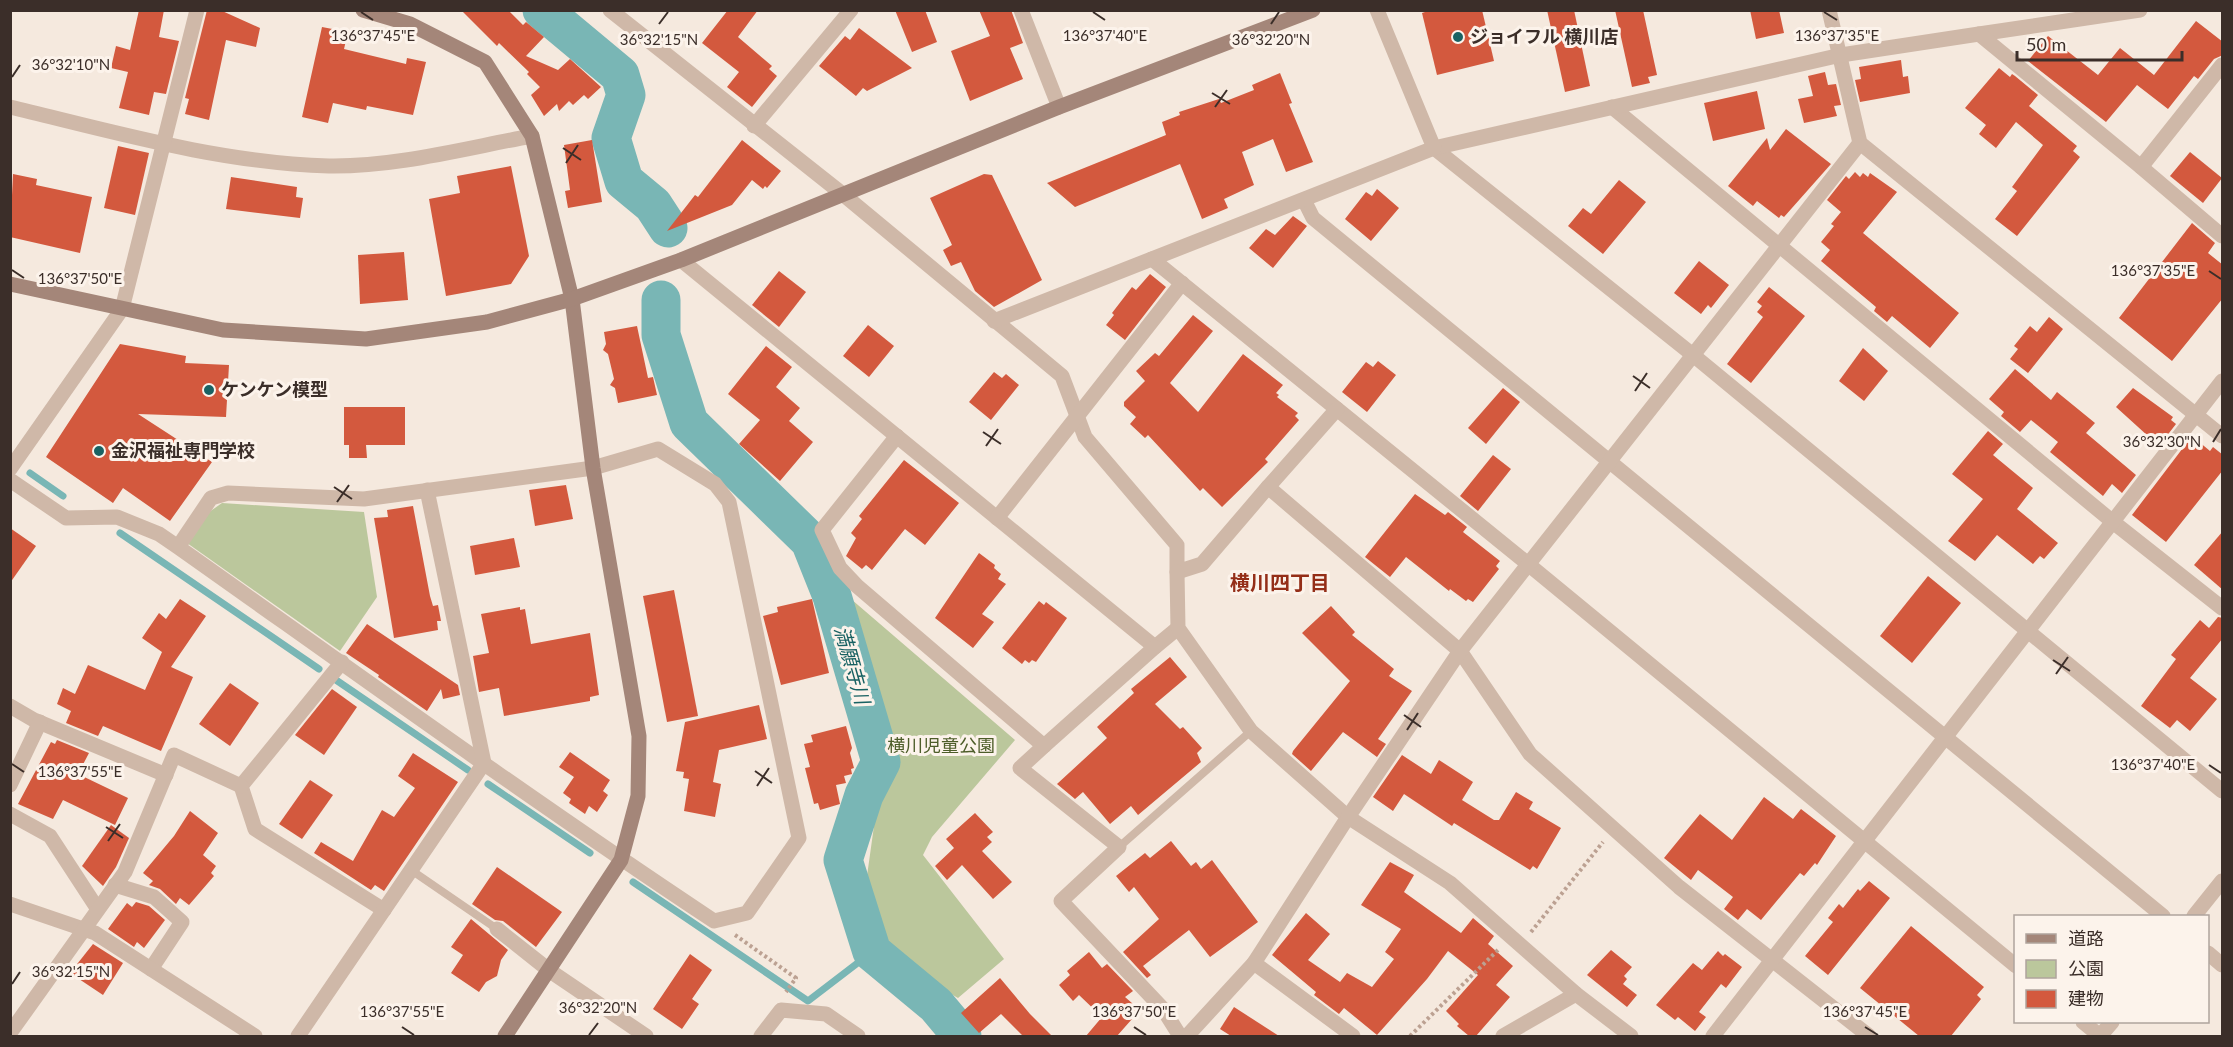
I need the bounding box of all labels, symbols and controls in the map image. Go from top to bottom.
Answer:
scale bar [2017,24,2182,62]
place label: ジョイフル 横川店 [1470,25,1618,47]
text: 136°37'45"E [331,26,415,44]
text: 136°37'40"E [1063,26,1147,44]
text: 136°37'35"E [1795,26,1879,44]
text: 36°32'15"N [620,30,698,48]
text: 36°32'20"N [1232,30,1310,48]
marker: ジョイフル 横川店 [1451,30,1465,44]
text: 50 m [2026,33,2066,55]
text: 36°32'10"N [32,55,110,73]
text: 136°37'35"E [2111,261,2195,279]
text: 136°37'50"E [38,269,122,287]
place label: ケンケン模型 [221,378,328,400]
marker: ケンケン模型 [202,383,216,397]
text: 36°32'30"N [2123,432,2201,450]
place label: 金沢福祉専門学校 [111,439,255,461]
marker: 金沢福祉専門学校 [92,444,106,458]
district label: 横川四丁目 [1230,570,1330,594]
water label: 満願寺川 [830,623,876,708]
park label: 横川児童公園 [887,734,995,756]
text: 136°37'40"E [2111,755,2195,773]
text: 136°37'55"E [38,762,122,780]
legend [2014,915,2209,1023]
text: 道路 [2068,927,2104,949]
text: 公園 [2068,957,2104,979]
text: 36°32'15"N [32,962,110,980]
text: 建物 [2068,987,2104,1009]
text: 36°32'20"N [559,998,637,1016]
text: 136°37'55"E [360,1002,444,1020]
text: 136°37'50"E [1092,1002,1176,1020]
text: 136°37'45"E [1823,1002,1907,1020]

